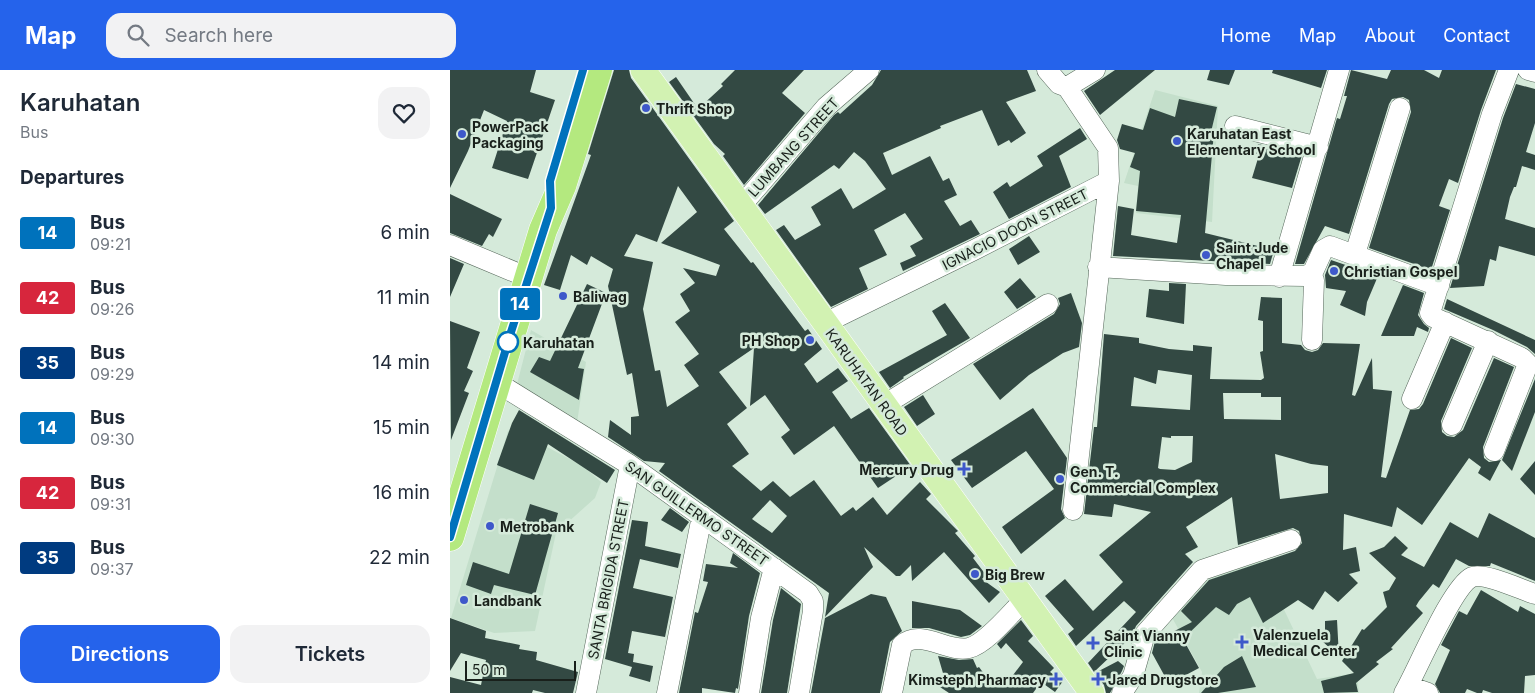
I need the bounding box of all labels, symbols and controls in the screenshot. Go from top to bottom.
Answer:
search box [106,13,456,58]
text: Map [25,21,76,50]
icon: search [124,21,152,49]
text: Search here [164,24,273,47]
text: Home [1221,25,1271,46]
text: Map [1299,25,1336,46]
text: About [1364,25,1415,46]
text: Contact [1443,25,1510,46]
button: heart [378,87,430,139]
text: Karuhatan [20,88,140,117]
street label: LUMBANG STREET [744,94,842,200]
place label: Thrift Shop [656,100,733,117]
marker: Thrift Shop [640,102,652,114]
place label: PowerPack Packaging [472,118,550,151]
text: Bus [20,122,48,142]
place label: Karuhatan East Elementary School [1187,125,1316,158]
marker: PowerPack Packaging [456,128,468,140]
marker: Karuhatan East Elementary School [1171,135,1183,147]
text: Departures [20,166,124,189]
street label: IGNACIO DOON STREET [939,185,1091,273]
text: Bus [90,211,125,234]
text: 6 min [380,221,430,244]
text: 14 [38,222,57,243]
text: 09:21 [90,234,131,254]
place label: Saint Jude Chapel [1216,239,1288,272]
marker: Saint Jude Chapel [1200,249,1212,261]
place label: Christian Gospel [1344,263,1457,280]
marker: Christian Gospel [1328,265,1340,277]
text: Bus [90,276,125,299]
text: 11 min [377,286,430,309]
text: 42 [36,287,59,308]
line badge: 14 [498,288,542,320]
place label: Baliwag [573,288,627,305]
marker: Baliwag [557,290,569,302]
text: 14 [510,293,530,314]
text: 09:26 [90,299,134,319]
street label: KARUHATAN ROAD [822,325,912,439]
marker: Karuhatan [497,331,519,353]
place label: PH Shop [742,332,800,349]
place label: Karuhatan [523,334,595,351]
marker: PH Shop [804,334,816,346]
text: Bus [90,341,125,364]
text: 14 min [372,351,430,374]
text: 35 [36,352,59,373]
text: 09:29 [90,364,134,384]
text: Bus [90,406,125,429]
text: 15 min [373,416,430,439]
text: 14 [38,417,57,438]
text: 09:30 [90,429,135,449]
street label: SAN GUILLERMO STREET [622,457,772,569]
place label: Mercury Drug [859,461,954,478]
marker: Mercury Drug [958,463,970,475]
place label: Gen. T. Commercial Complex [1070,463,1216,496]
text: Bus [90,471,125,494]
marker: Gen. T. Commercial Complex [1054,473,1066,485]
text: 16 min [373,481,430,504]
text: 42 [36,482,59,503]
text: 09:31 [90,494,131,514]
street label: SANTA BRIGIDA STREET [584,497,632,661]
place label: Metrobank [500,518,575,535]
marker: Metrobank [484,520,496,532]
text: Bus [90,536,125,559]
text: 22 min [369,546,430,569]
text: 35 [36,547,59,568]
text: 09:37 [90,559,134,579]
place label: Big Brew [985,566,1045,583]
marker: Big Brew [969,568,981,580]
place label: Landbank [474,592,542,609]
marker: Landbank [458,594,470,606]
button: Directions [20,625,220,683]
button: Tickets [230,625,430,683]
place label: Valenzuela Medical Center [1253,626,1357,659]
place label: Saint Vianny Clinic [1104,627,1191,660]
marker: Valenzuela Medical Center [1235,635,1249,649]
marker: Saint Vianny Clinic [1086,636,1100,650]
scale bar [465,658,576,681]
text: 50 m [472,661,506,678]
place label: Kimsteph Pharmacy [908,671,1047,688]
place label: Jared Drugstore [1108,671,1219,688]
marker: Kimsteph Pharmacy [1050,673,1062,685]
marker: Jared Drugstore [1092,673,1104,685]

